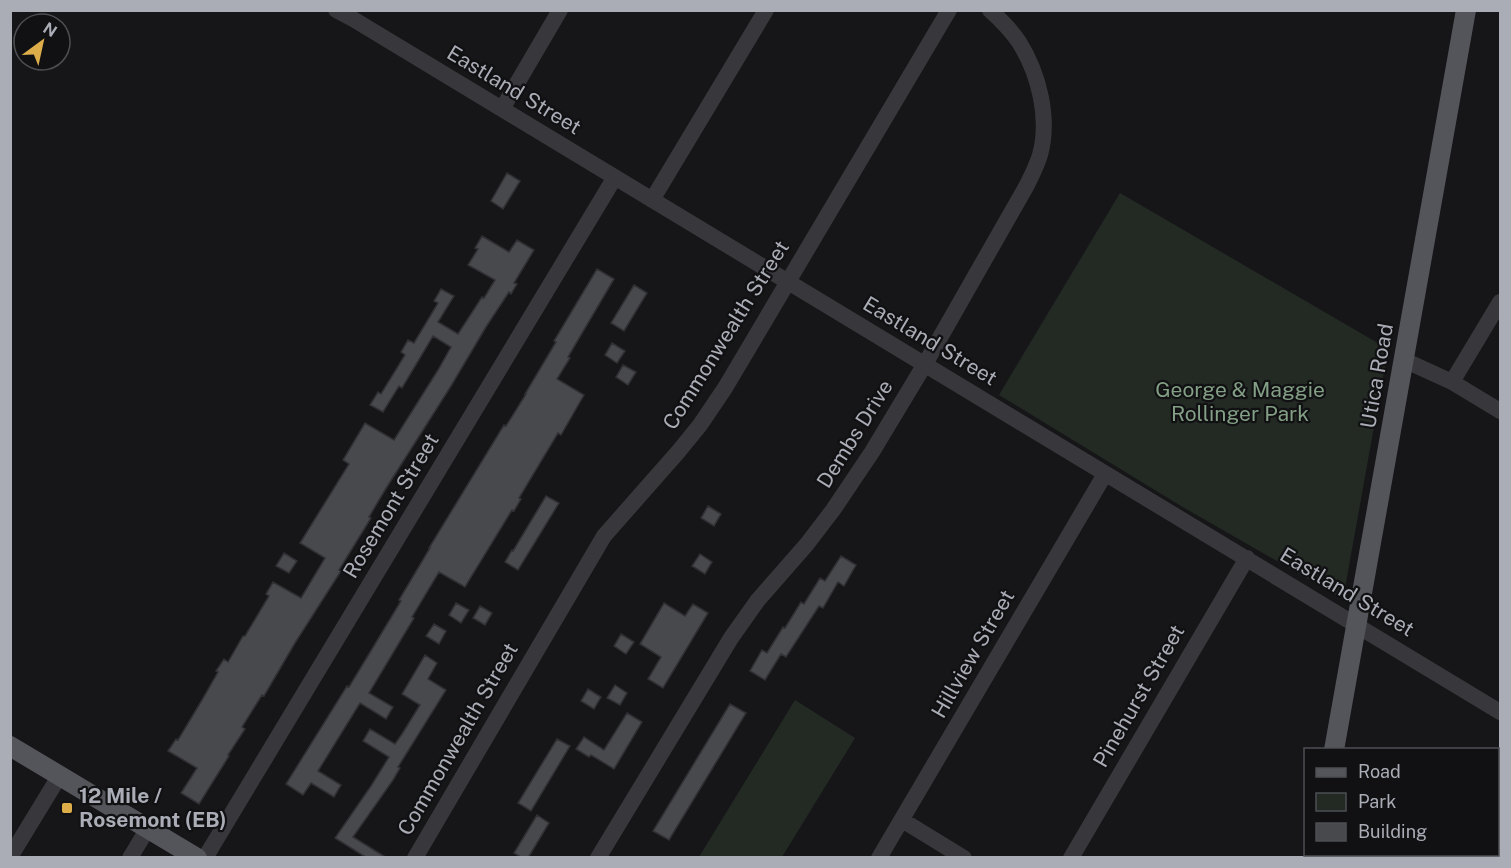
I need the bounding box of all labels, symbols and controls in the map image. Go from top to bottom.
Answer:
north arrow [12,12,72,72]
text: N [39,18,60,41]
street label: Eastland Street [443,40,586,139]
street label: Commonwealth Street [657,236,794,434]
street label: Eastland Street [859,291,1002,390]
street label: Utica Road [1355,322,1398,430]
street label: Dembs Drive [811,375,898,493]
park label: George & Maggie Rollinger Park [1155,377,1325,426]
street label: Rosemont Street [337,429,444,583]
street label: Eastland Street [1276,542,1419,641]
street label: Hillview Street [926,585,1019,722]
street label: Pinehurst Street [1088,620,1189,771]
street label: Commonwealth Street [392,638,523,839]
legend [1304,748,1499,856]
text: Road [1358,761,1401,782]
place label: 12 Mile / Rosemont (EB) [79,783,227,832]
text: Park [1358,791,1396,812]
marker: 12 Mile / Rosemont (EB) [60,801,74,815]
text: Building [1358,821,1427,842]

